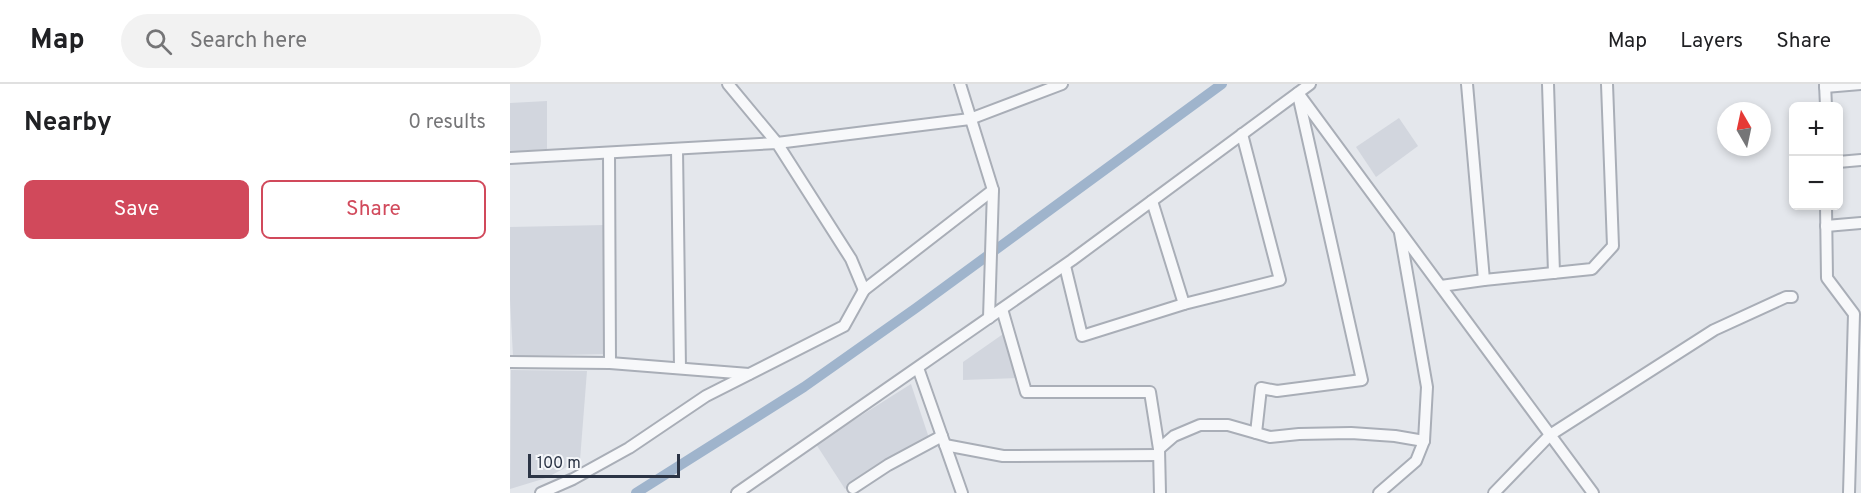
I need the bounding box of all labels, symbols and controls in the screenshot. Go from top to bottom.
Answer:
search box [121,14,541,68]
text: Map [30,23,85,59]
icon: search [142,25,175,58]
text: Search here [190,28,307,55]
text: Map [1608,28,1647,55]
text: Layers [1680,28,1743,55]
text: Share [1776,28,1831,55]
north arrow [1717,102,1771,156]
map controls [1789,102,1843,210]
button: + [1789,102,1843,156]
text: Nearby [24,107,112,140]
text: 0 results [408,110,486,136]
button: − [1789,156,1843,210]
button: Save [24,180,249,239]
button: Share [261,180,486,239]
scale bar [528,451,680,478]
text: 100 m [537,454,581,474]

